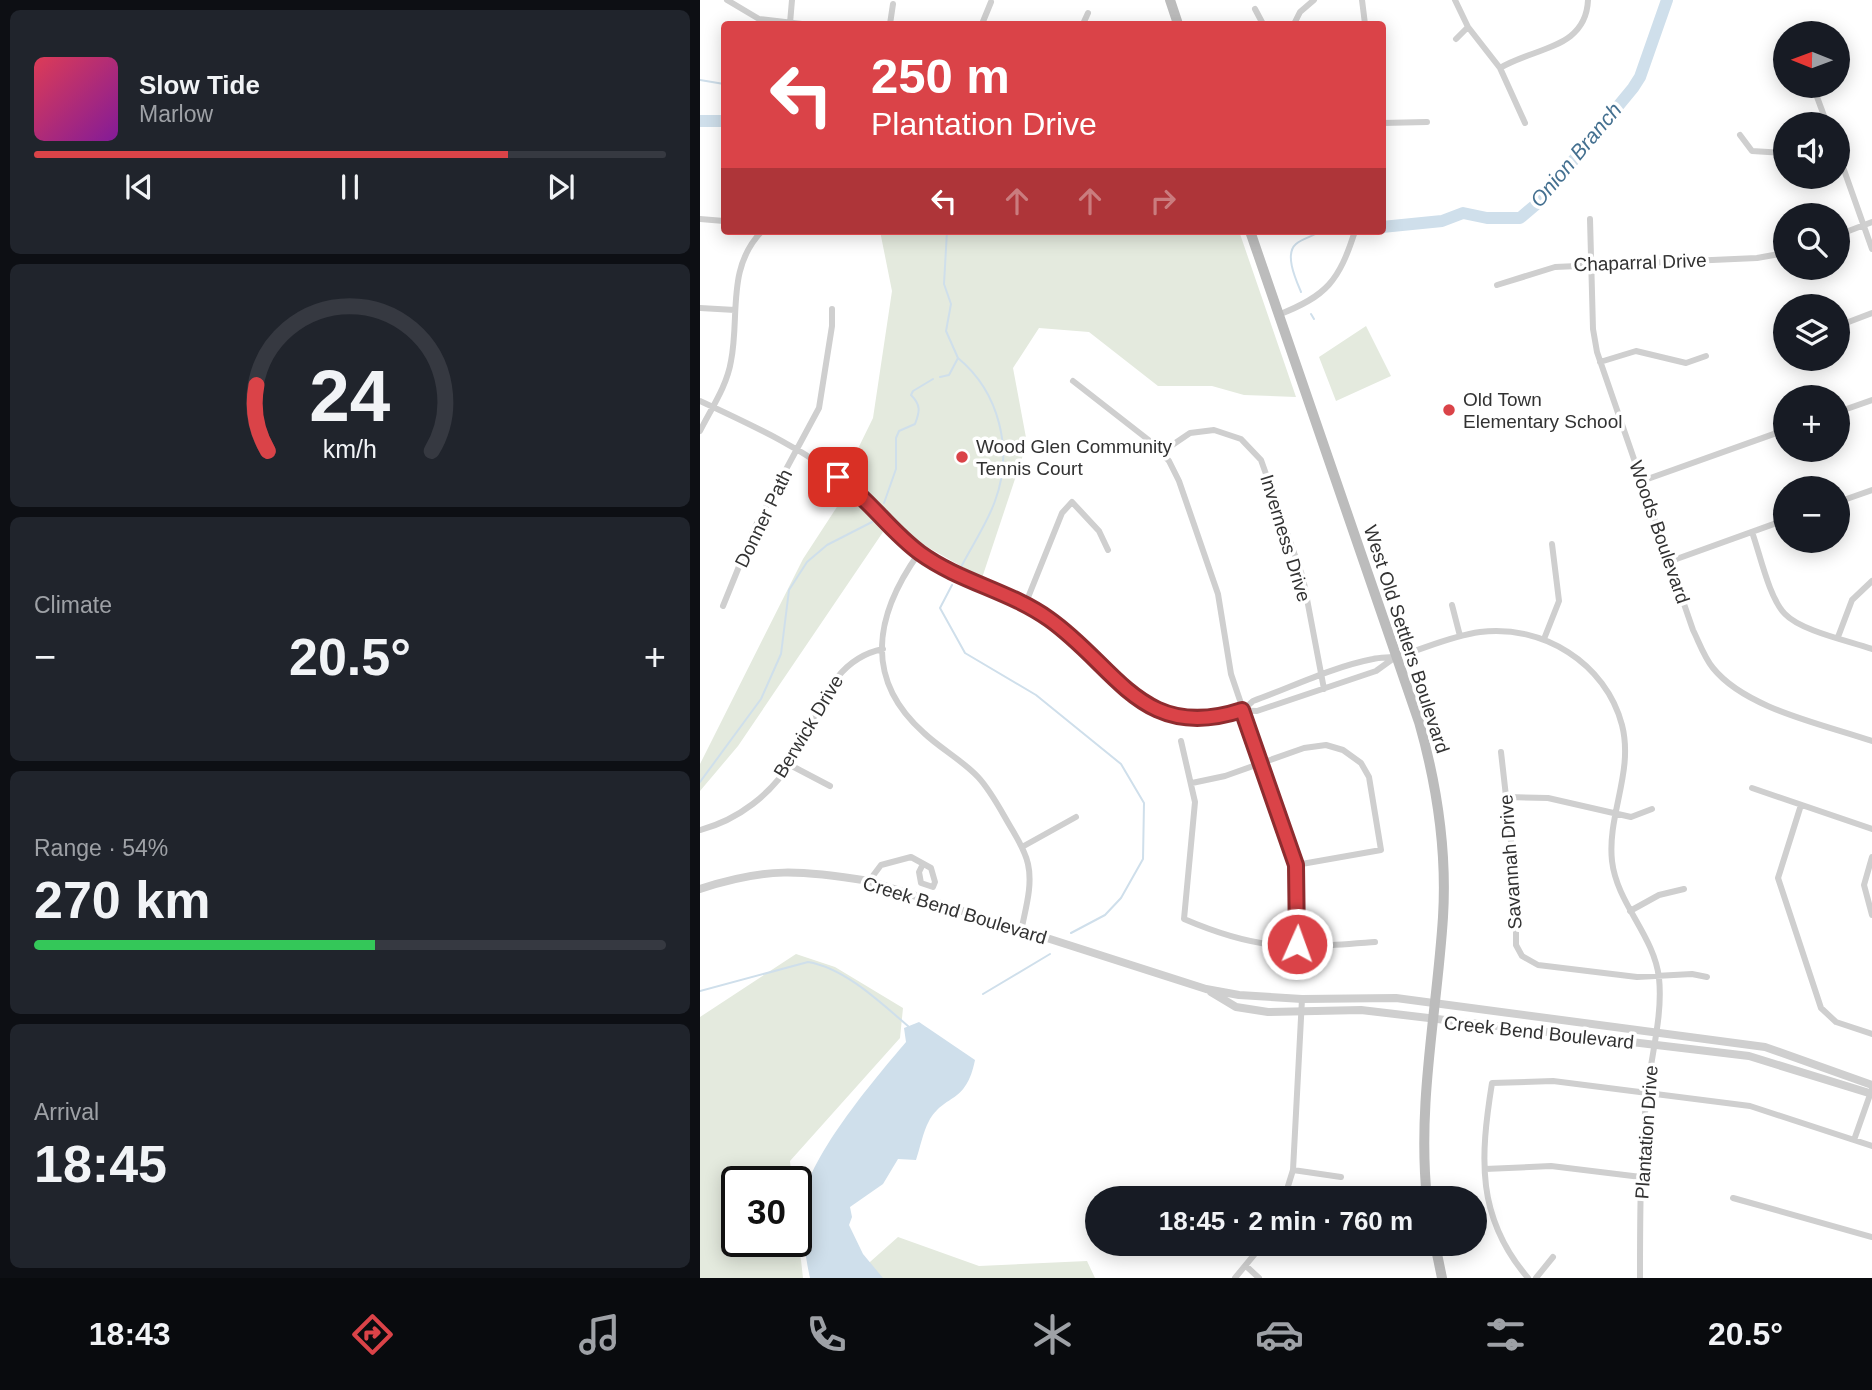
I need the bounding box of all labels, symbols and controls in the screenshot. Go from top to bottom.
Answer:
north arrow [1773,21,1850,98]
map controls [1773,21,1850,553]
icon: left [756,49,847,140]
text: 250 m [871,49,1010,103]
text: Slow Tide [139,70,260,100]
water label: Onion Branch [1526,98,1626,211]
text: Marlow [139,101,213,127]
text: Plantation Drive [871,106,1097,142]
button: sound [1773,112,1850,189]
icon: previous [120,168,158,206]
icon: pause [331,168,369,206]
icon: next [542,168,580,206]
icon: left [925,182,963,220]
icon: ahead [998,182,1036,220]
icon: ahead [1071,182,1109,220]
icon: right [1144,182,1182,220]
button: search [1773,203,1850,280]
street label: Chaparral Drive [1573,250,1707,275]
button: layers [1773,294,1850,371]
text: 24 [310,356,391,437]
button: + [1773,385,1850,462]
place label: Old Town Elementary School [1463,389,1622,432]
marker: Old Town Elementary School [1441,402,1457,418]
text: km/h [323,435,377,463]
place label: Wood Glen Community Tennis Court [976,436,1173,479]
pin [808,447,868,507]
marker: Wood Glen Community Tennis Court [954,449,970,465]
icon: arrive [819,458,857,496]
street label: Woods Boulevard [1625,458,1694,606]
street label: Donner Path [731,466,796,571]
street label: Inverness Drive [1256,472,1315,604]
button: − [1773,476,1850,553]
street label: West Old Settlers Boulevard [1360,523,1453,756]
text: Climate [34,592,112,618]
text: 20.5° [289,628,411,686]
text: − [34,636,56,678]
text: + [644,636,666,678]
street label: Berwick Drive [770,671,847,781]
street label: Savannah Drive [1495,794,1526,930]
text: Range · 54% [34,835,168,861]
text: 270 km [34,871,210,929]
street label: Creek Bend Boulevard [860,872,1049,948]
position arrow [1260,907,1334,981]
street label: Creek Bend Boulevard [1443,1012,1635,1053]
street label: Plantation Drive [1631,1064,1662,1200]
text: Arrival [34,1099,99,1125]
text: 18:45 [34,1135,167,1193]
speed limit sign: 30 [721,1166,812,1257]
text: 18:45 · 2 min · 760 m [1159,1206,1413,1236]
icon: directions [348,1310,397,1359]
icon: music [575,1310,624,1359]
icon: phone [802,1310,851,1359]
icon: climate [1028,1310,1077,1359]
icon: car [1255,1310,1304,1359]
icon: filters [1481,1310,1530,1359]
text: 18:43 [89,1316,171,1352]
text: 20.5° [1708,1316,1783,1352]

